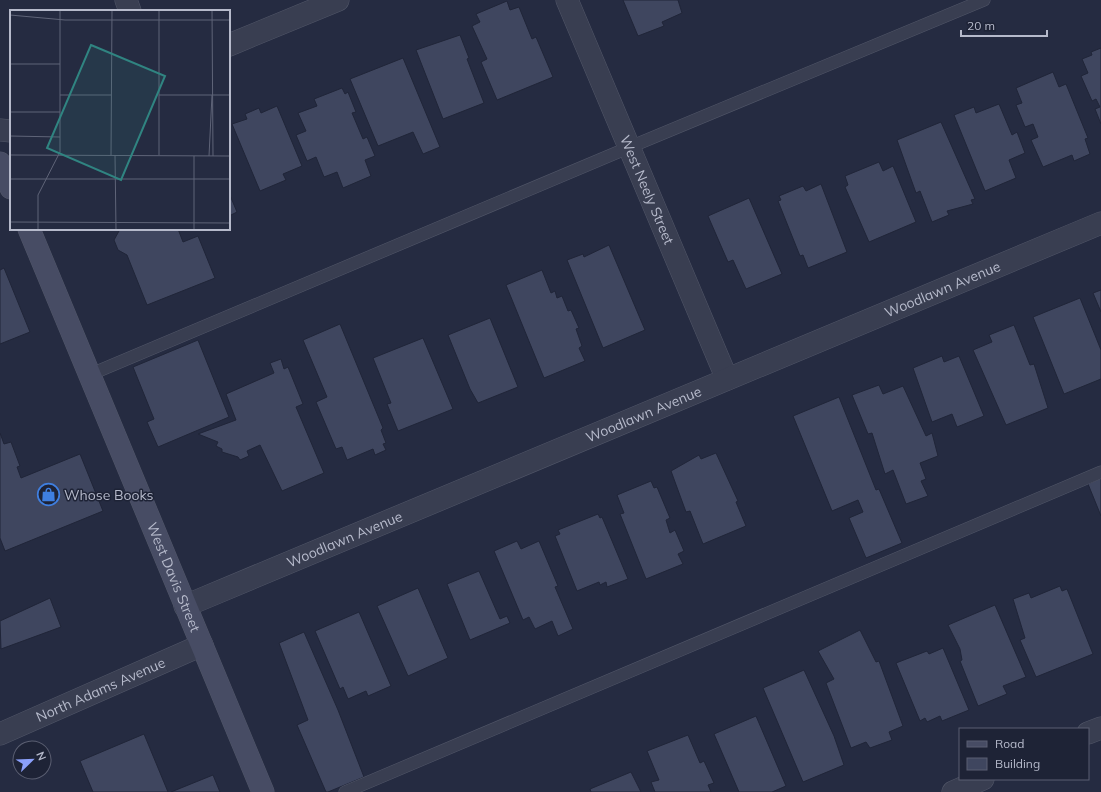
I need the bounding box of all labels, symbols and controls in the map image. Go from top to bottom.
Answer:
inset map [10,10,230,230]
scale bar [961,12,1047,38]
text: 20 m [967,18,995,33]
street label: West Neely Street [616,133,678,247]
street label: Woodlawn Avenue [882,257,1003,321]
street label: Woodlawn Avenue [583,382,704,446]
shop icon: Whose Books [35,482,61,508]
place label: Whose Books [64,486,154,504]
street label: Woodlawn Avenue [284,507,405,571]
street label: West Davis Street [143,520,204,635]
street label: North Adams Avenue [33,653,168,726]
legend [959,728,1089,780]
text: Road [995,736,1024,751]
north arrow [12,740,52,780]
text: N [33,750,49,763]
text: Building [995,756,1040,771]

